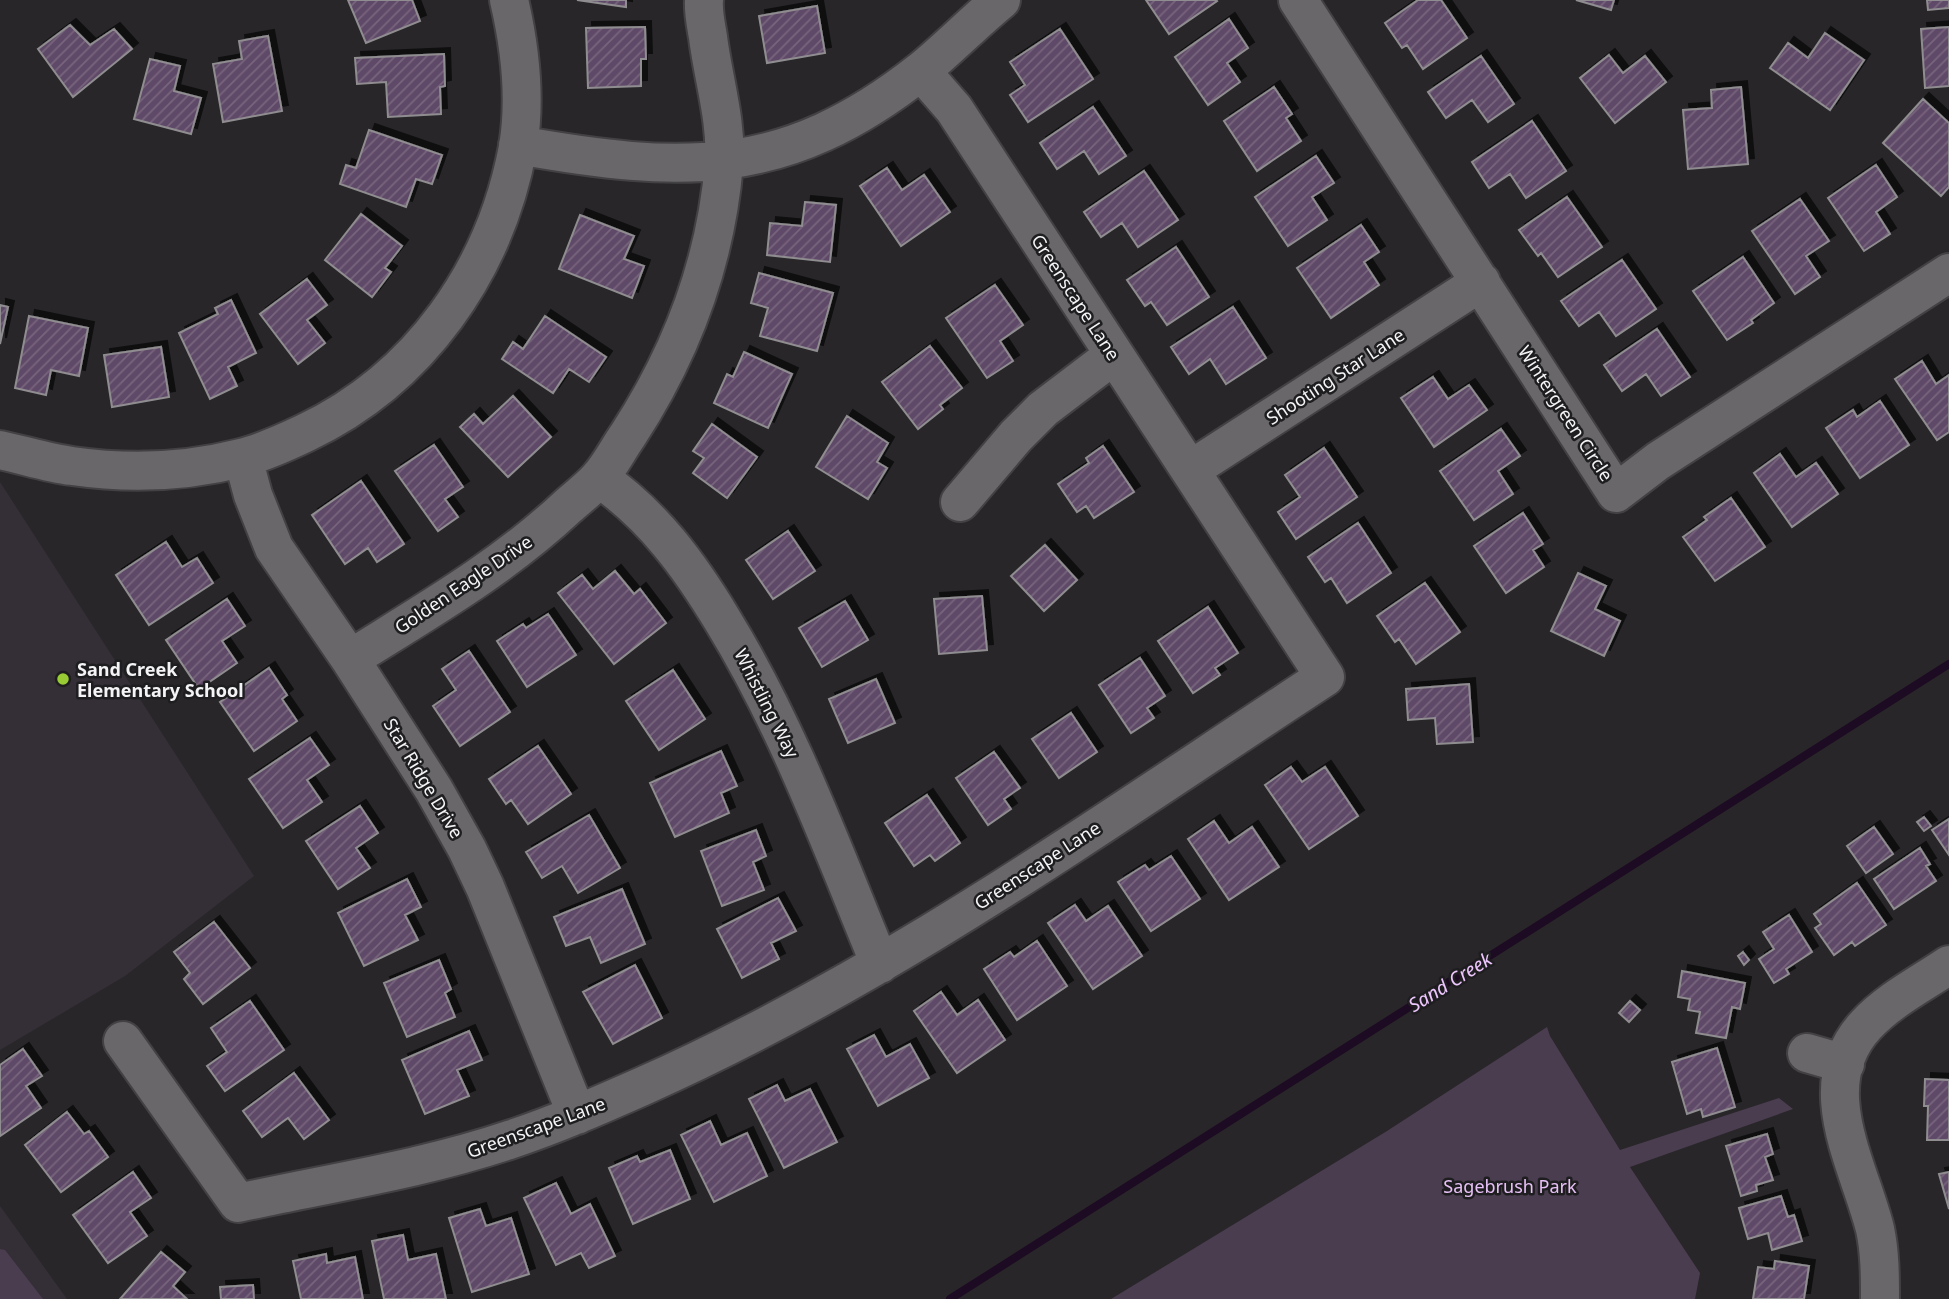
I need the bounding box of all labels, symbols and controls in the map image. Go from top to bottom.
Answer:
street label: Greenscape Lane [1026,229,1126,365]
street label: Shooting Star Lane [1261,322,1409,430]
street label: Wintergreen Circle [1513,341,1619,485]
street label: Golden Eagle Drive [390,529,536,639]
street label: Whistling Way [729,644,805,762]
place label: Sand Creek Elementary School [77,657,244,702]
marker: Sand Creek Elementary School [55,671,71,687]
street label: Star Ridge Drive [379,714,469,842]
street label: Greenscape Lane [969,815,1105,915]
water label: Sand Creek [1403,946,1497,1018]
street label: Greenscape Lane [463,1091,609,1163]
park label: Sagebrush Park [1443,1174,1577,1198]

